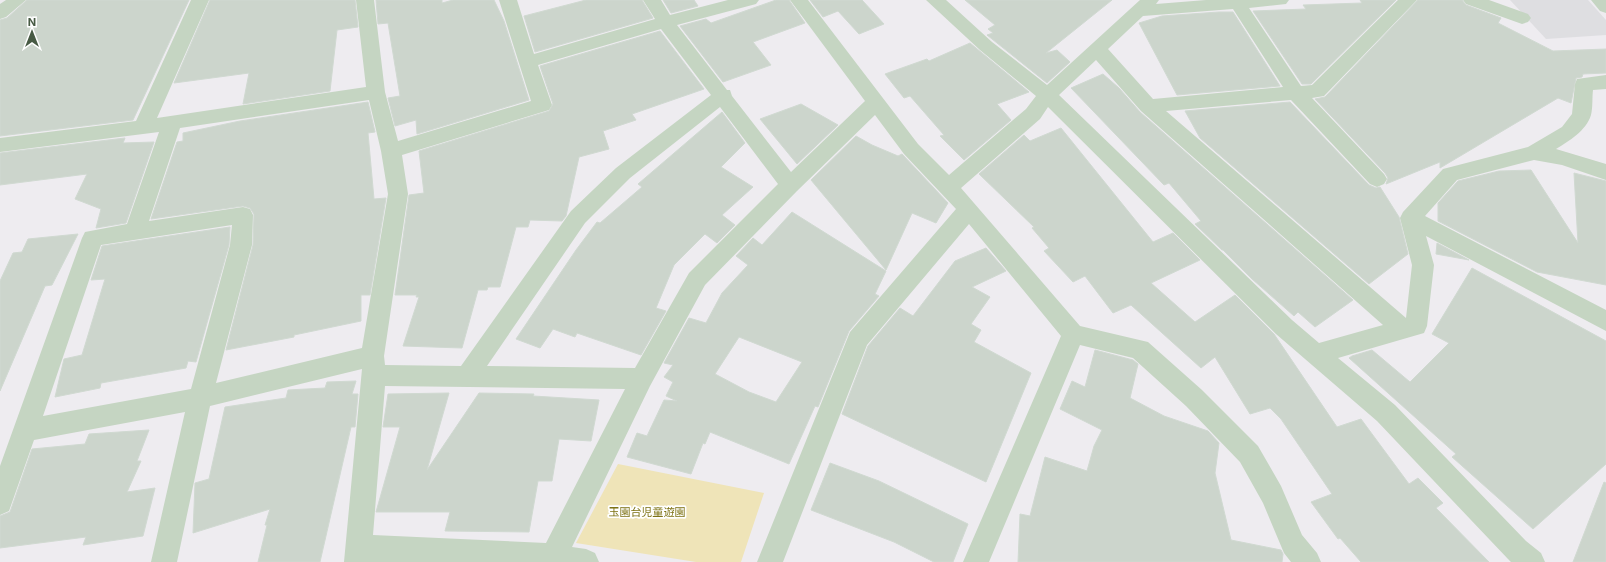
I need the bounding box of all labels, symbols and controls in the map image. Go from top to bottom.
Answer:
north arrow [12,12,52,52]
text: N [28,15,36,29]
park label: 玉園台児童遊園 [609,505,686,519]

